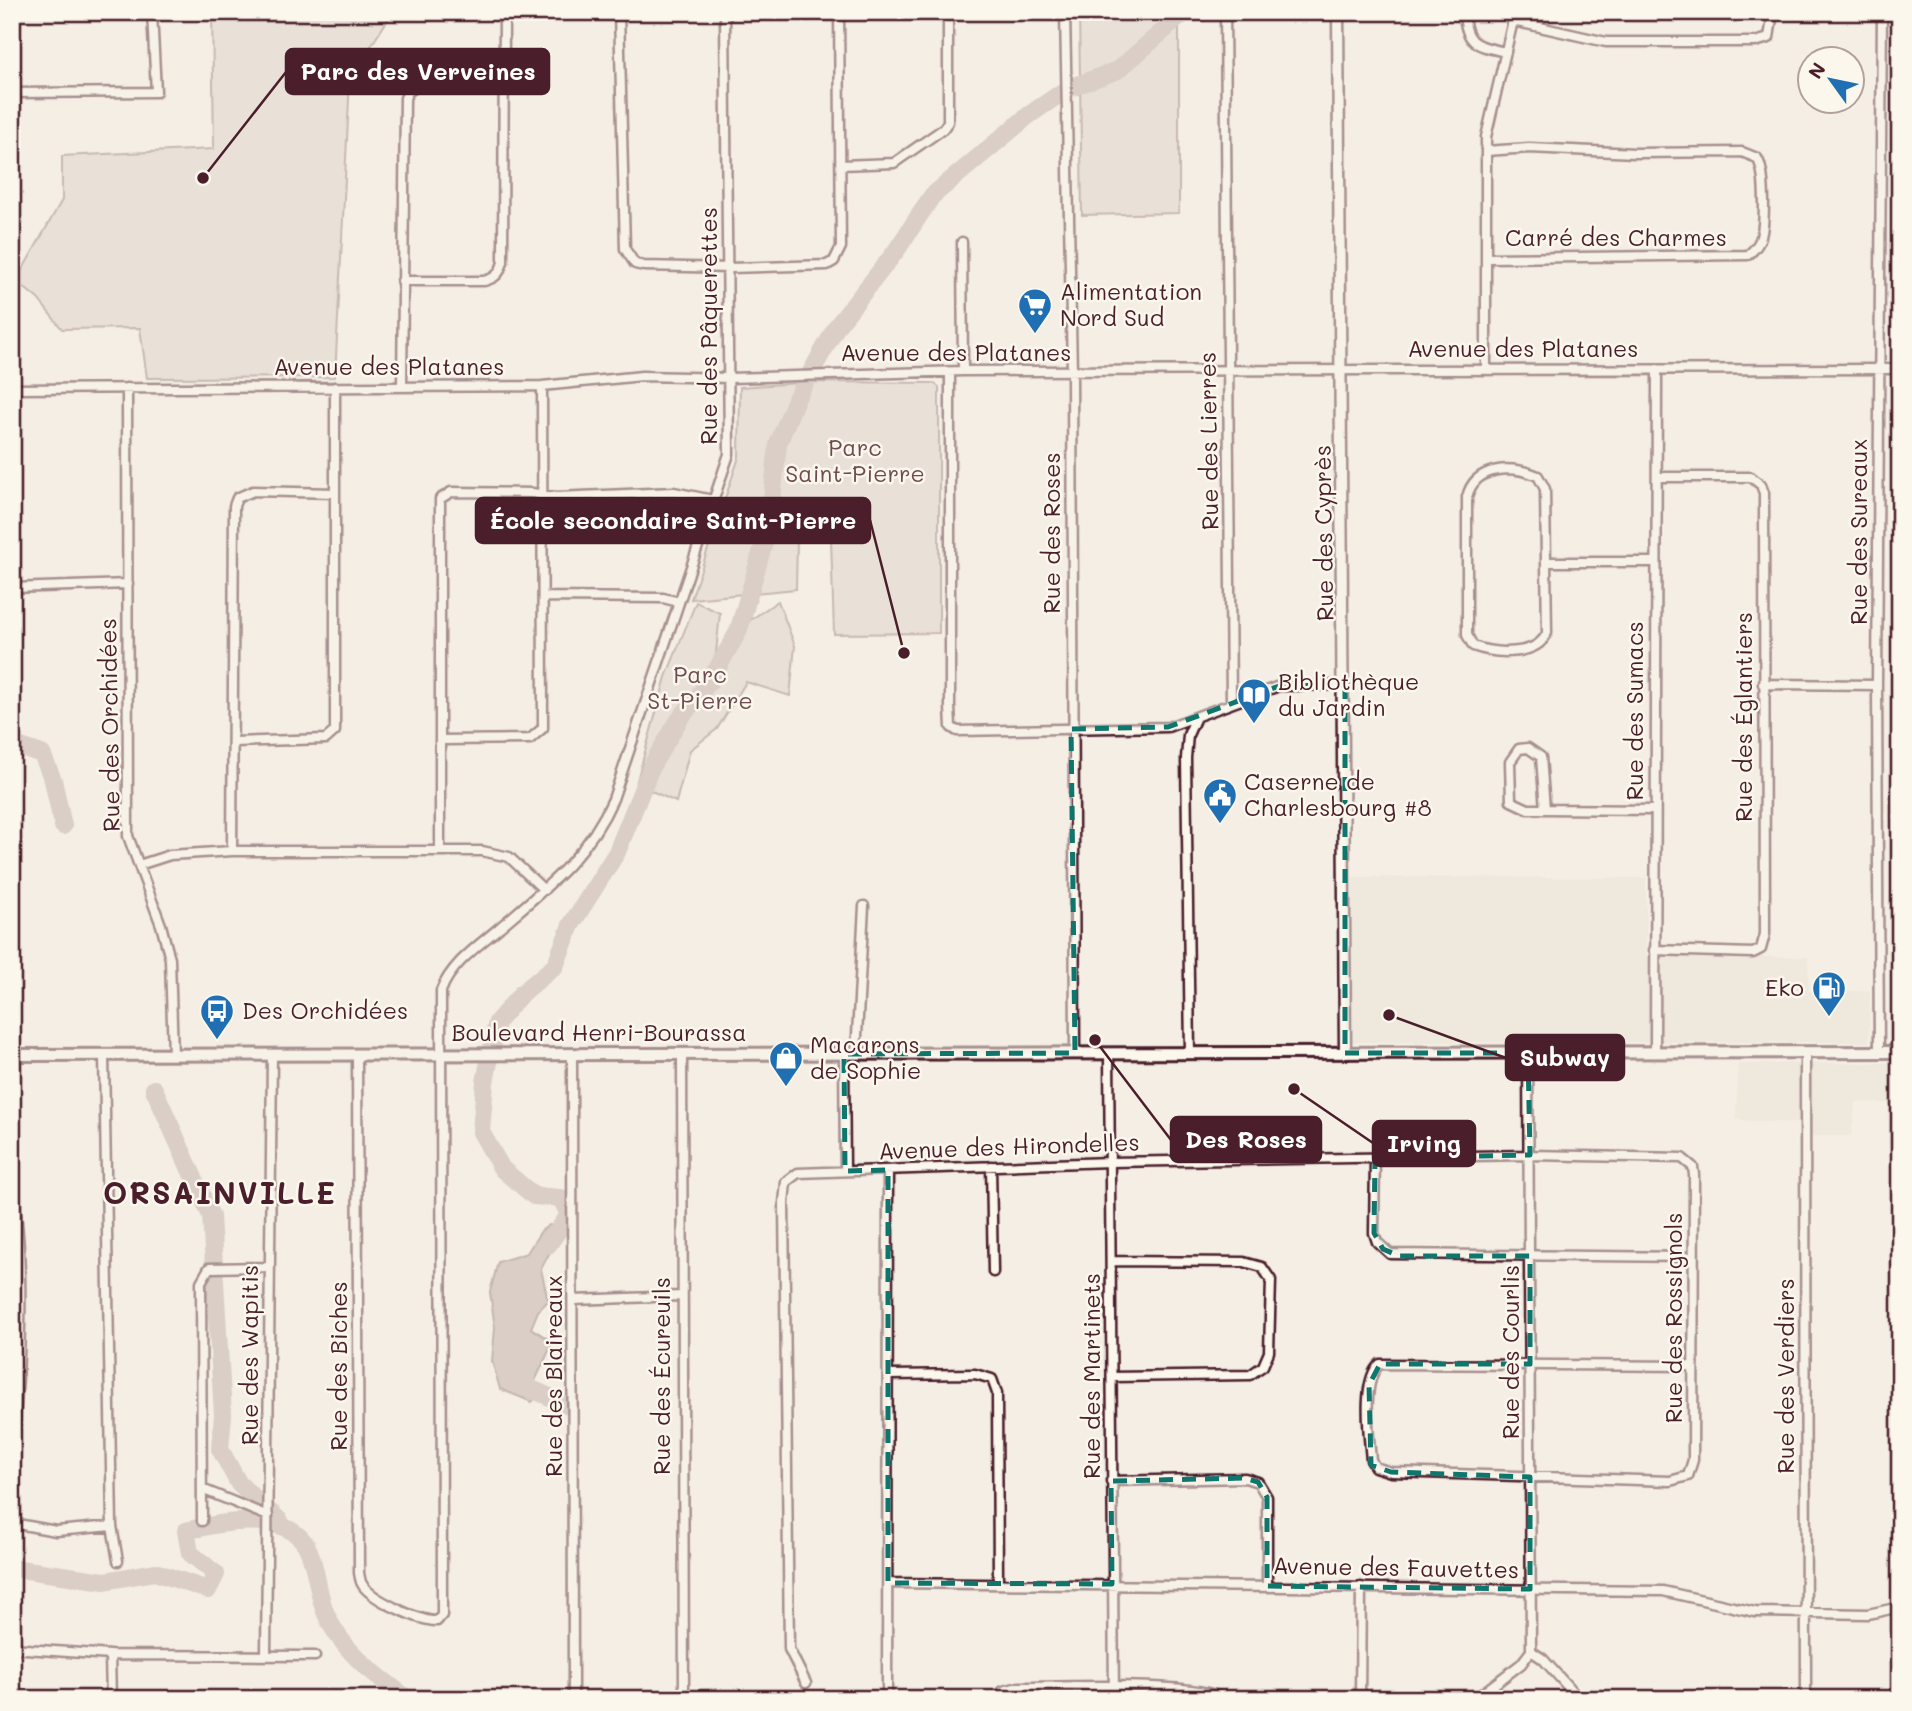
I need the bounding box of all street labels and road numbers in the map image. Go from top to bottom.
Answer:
street label: Rue des Pâquerettes [693,207,723,445]
street label: Carré des Charmes [1505,222,1727,252]
street label: Avenue des Platanes [1407,333,1639,363]
street label: Avenue des Platanes [840,337,1072,367]
street label: Avenue des Platanes [273,351,505,381]
street label: Rue des Lierres [1191,352,1225,530]
street label: Rue des Sureaux [1843,439,1873,625]
street label: Rue des Cyprès [1306,445,1340,621]
street label: Rue des Roses [1036,452,1066,614]
street label: Rue des Églantiers [1728,612,1758,822]
street label: Rue des Orchidées [92,618,126,832]
street label: Rue des Sumacs [1619,621,1649,801]
street label: Boulevard Henri-Bourassa [451,1017,747,1047]
street label: Avenue des Hirondelles [878,1126,1140,1166]
street label: Rue des Rossignols [1658,1213,1688,1423]
street label: Rue des Wapitis [234,1265,264,1445]
street label: Rue des Courlis [1495,1265,1525,1439]
street label: Rue des Martinets [1076,1273,1106,1479]
street label: Rue des Blaireaux [538,1275,568,1477]
street label: Rue des Écureuils [646,1277,676,1475]
street label: Rue des Verdiers [1770,1278,1800,1474]
street label: Rue des Biches [323,1281,353,1451]
street label: Avenue des Fauvettes [1273,1550,1519,1584]

